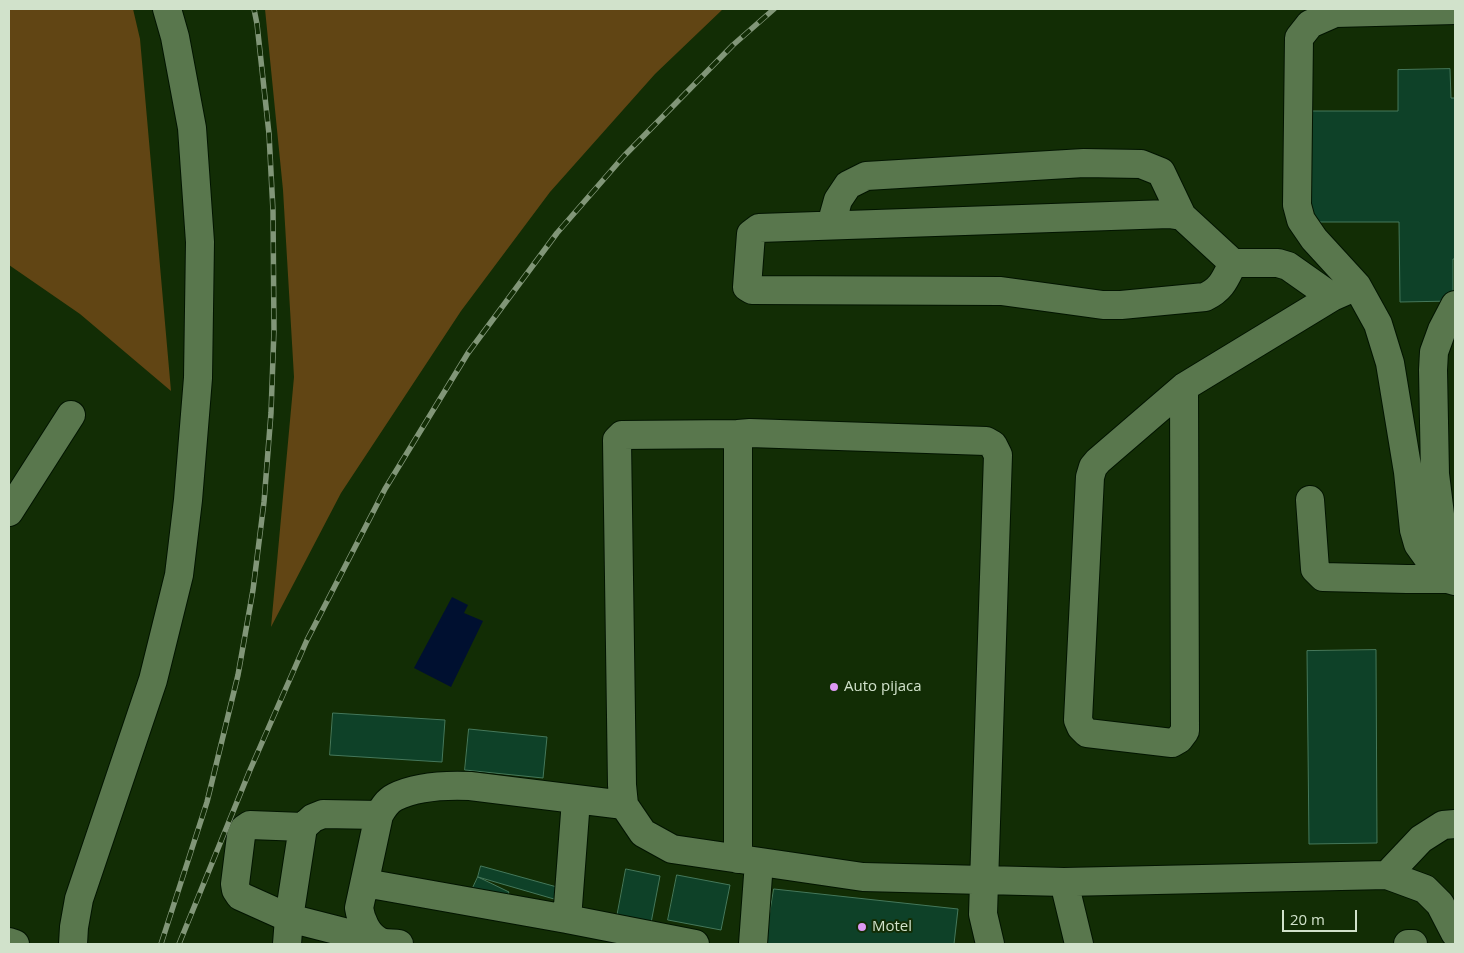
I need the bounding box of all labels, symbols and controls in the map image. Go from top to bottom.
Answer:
place label: Auto pijaca [844,678,922,696]
marker: Auto pijaca [828,681,840,693]
scale bar [1284,900,1359,932]
text: 20 m [1290,909,1325,929]
place label: Motel [872,918,912,936]
marker: Motel [856,921,868,933]

